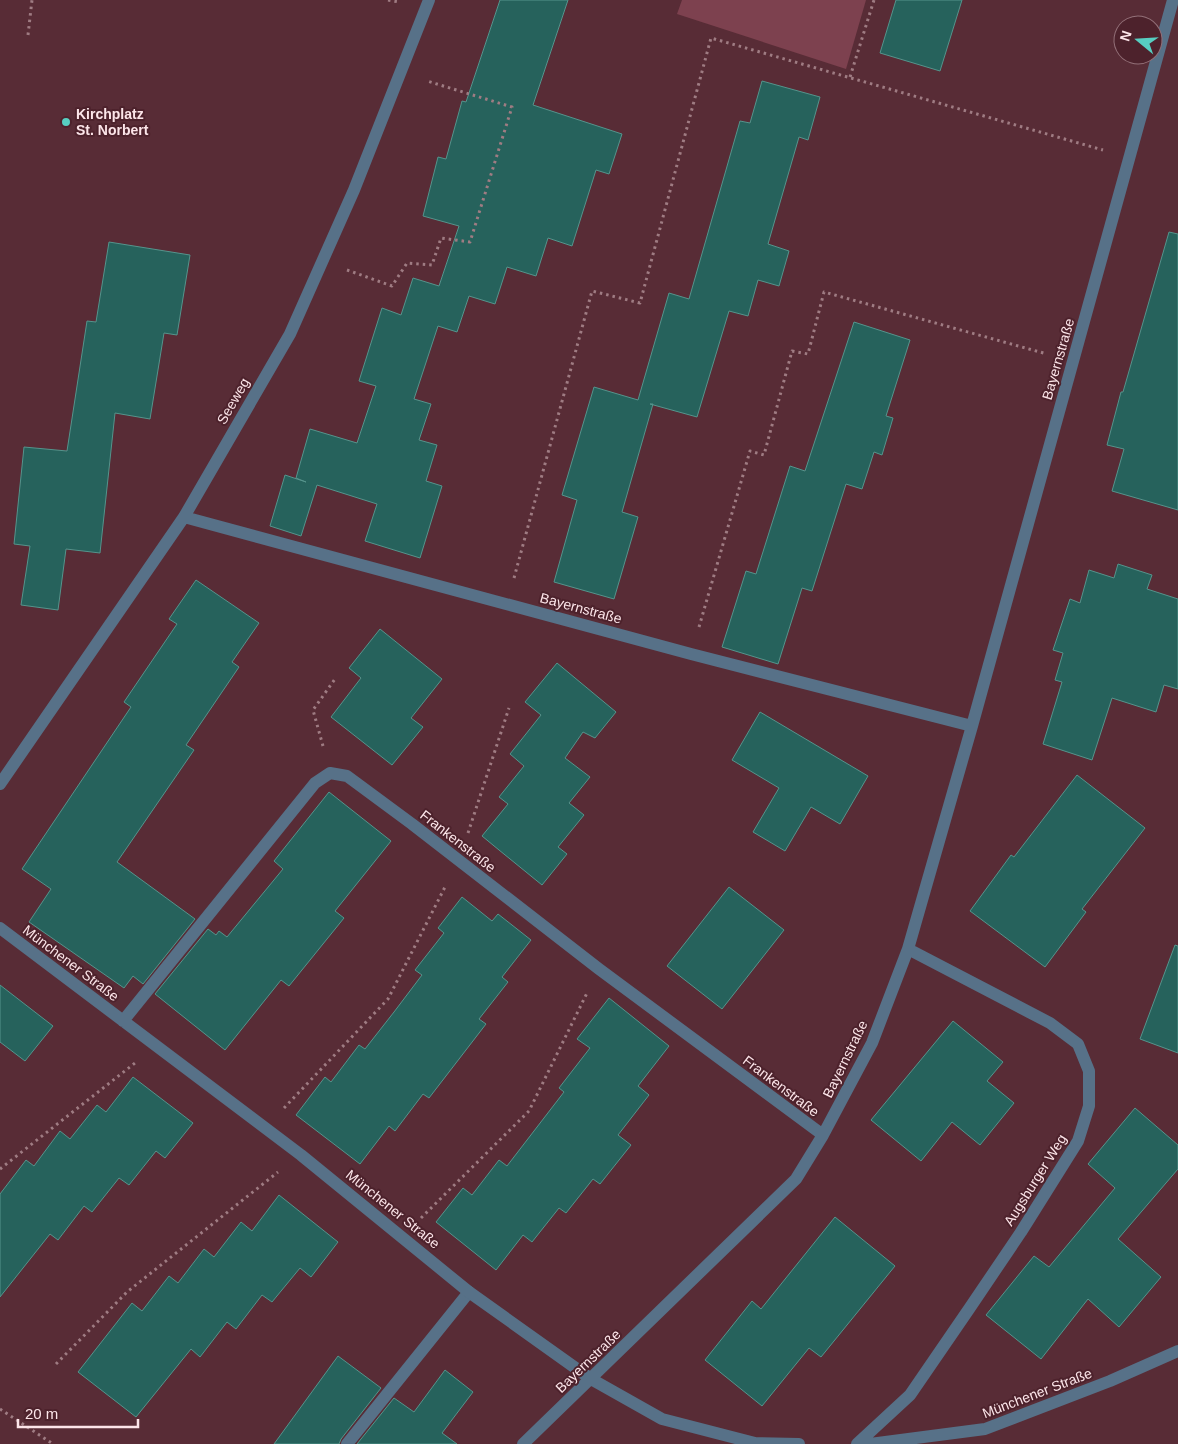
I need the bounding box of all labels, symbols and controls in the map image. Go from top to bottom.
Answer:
north arrow [1113,15,1163,65]
text: N [1116,29,1135,43]
place label: Kirchplatz St. Norbert [76,106,149,138]
marker: Kirchplatz St. Norbert [60,116,72,128]
street label: Bayernstraße [1039,316,1077,402]
street label: Seeweg [213,375,253,427]
street label: Bayernstraße [538,589,624,627]
street label: Frankenstraße [417,807,499,875]
street label: Münchener Straße [20,922,122,1004]
street label: Bayernstraße [819,1018,871,1100]
street label: Frankenstraße [740,1052,822,1120]
street label: Augsburger Weg [1000,1131,1070,1229]
street label: Münchener Straße [343,1166,443,1252]
street label: Bayernstraße [552,1326,624,1396]
street label: Münchener Straße [980,1365,1094,1421]
scale bar [18,1396,138,1428]
text: 20 m [25,1405,58,1422]

